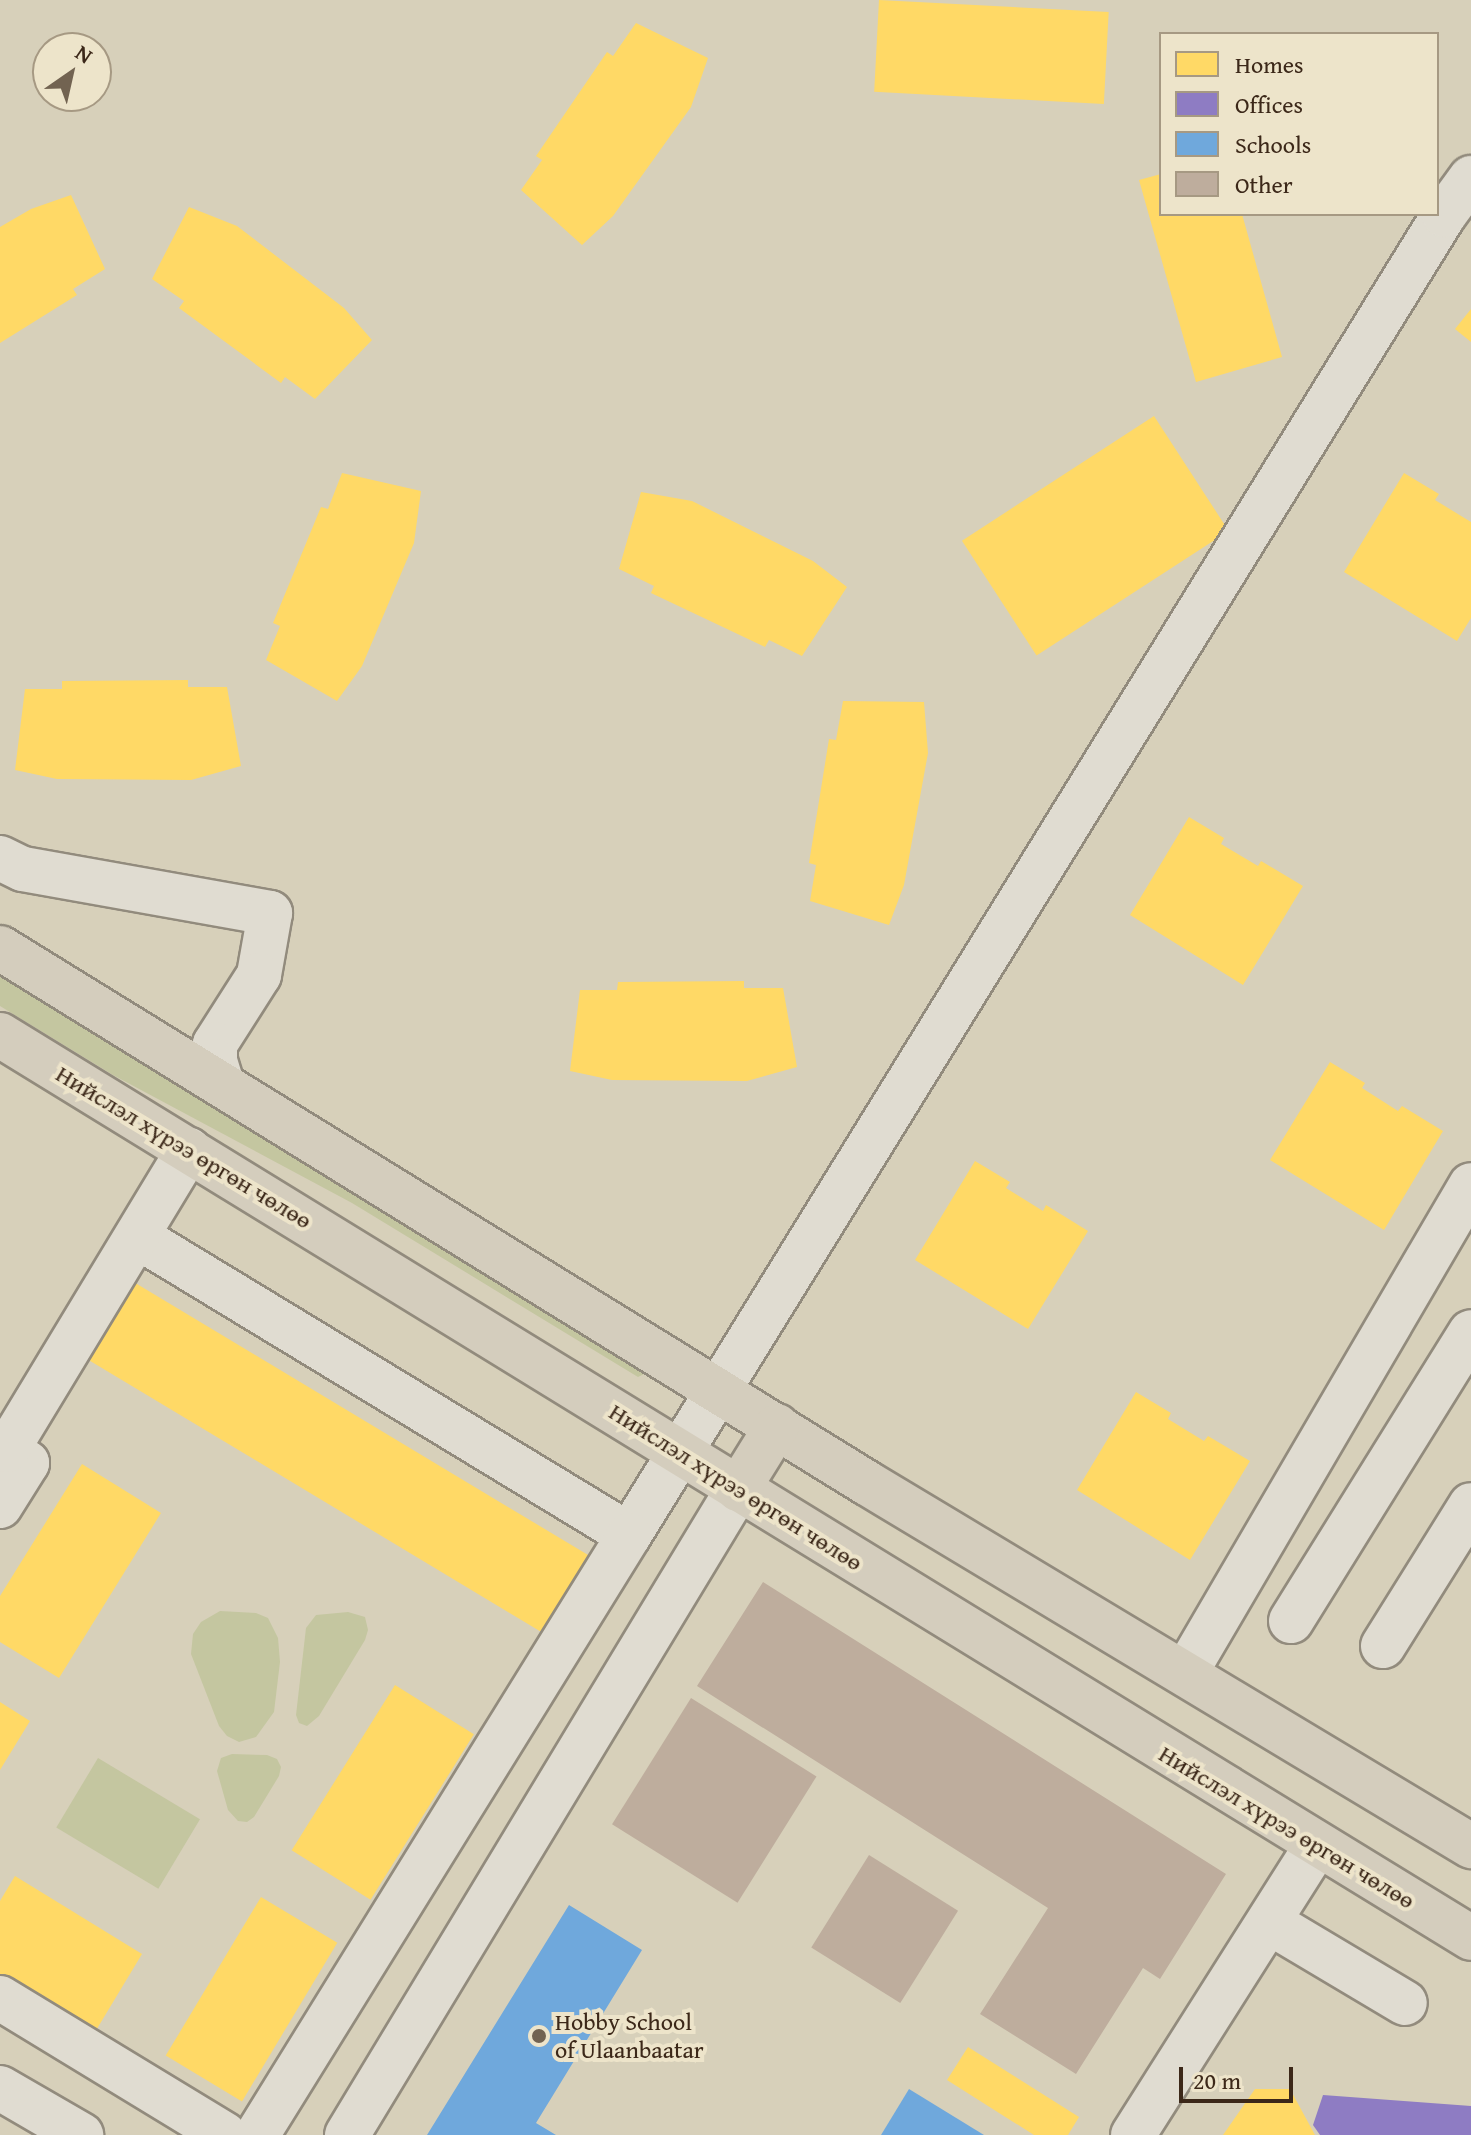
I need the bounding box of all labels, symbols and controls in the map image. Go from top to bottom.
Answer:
north arrow [32,32,112,112]
legend [1159,32,1439,216]
text: N [69,36,99,71]
text: Homes [1235,47,1304,82]
text: Offices [1235,87,1303,122]
text: Schools [1235,127,1311,162]
text: Other [1235,167,1293,202]
street label: Нийслэл хүрээ өргөн чөлөө [51,1059,317,1235]
street label: Нийслэл хүрээ өргөн чөлөө [604,1397,868,1577]
street label: Нийслэл хүрээ өргөн чөлөө [1154,1739,1420,1915]
place label: Hobby School of Ulaanbaatar [555,2008,704,2064]
marker: Hobby School of Ulaanbaatar [530,2027,548,2045]
scale bar [1183,2051,1297,2101]
text: 20 m [1193,2063,1241,2098]

